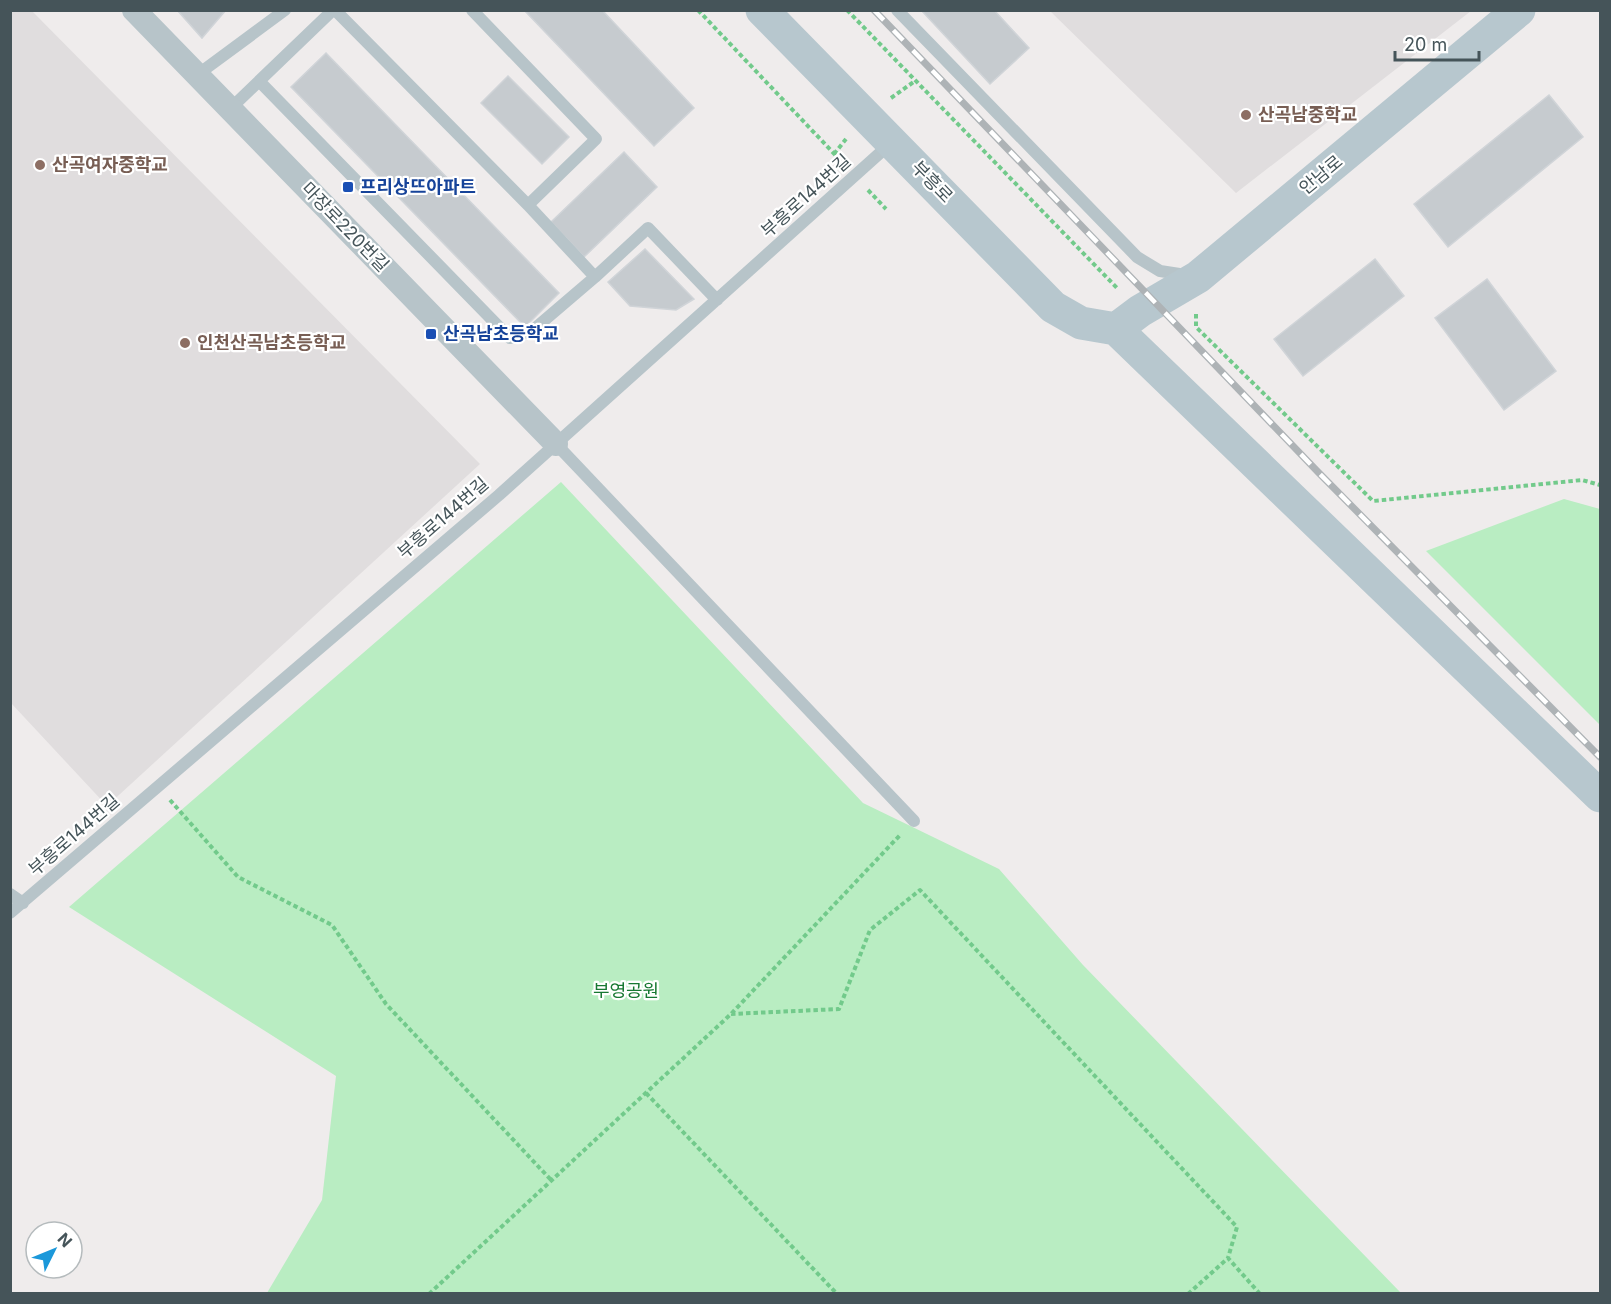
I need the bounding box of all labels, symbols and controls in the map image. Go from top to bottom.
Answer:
scale bar [1395,24,1479,62]
text: 20 m [1404,34,1447,55]
place label: 산곡남중학교 [1258,104,1357,125]
marker: 산곡남중학교 [1239,108,1253,122]
street label: 부흥로144번길 [757,150,855,241]
street label: 안남로 [1295,151,1346,199]
place label: 산곡여자중학교 [52,154,168,175]
street label: 부흥로 [908,156,957,207]
marker: 산곡여자중학교 [33,158,47,172]
place label: 프리상뜨아파트 [360,176,476,197]
street label: 마장로220번길 [297,178,393,276]
marker: 프리상뜨아파트 [341,180,355,194]
place label: 산곡남초등학교 [443,323,559,344]
marker: 산곡남초등학교 [424,327,438,341]
place label: 인천산곡남초등학교 [197,332,346,353]
marker: 인천산곡남초등학교 [178,336,192,350]
street label: 부흥로144번길 [393,473,492,563]
street label: 부흥로144번길 [24,790,123,880]
park label: 부영공원 [593,980,659,1001]
north arrow [24,1220,84,1280]
text: N [53,1228,76,1251]

